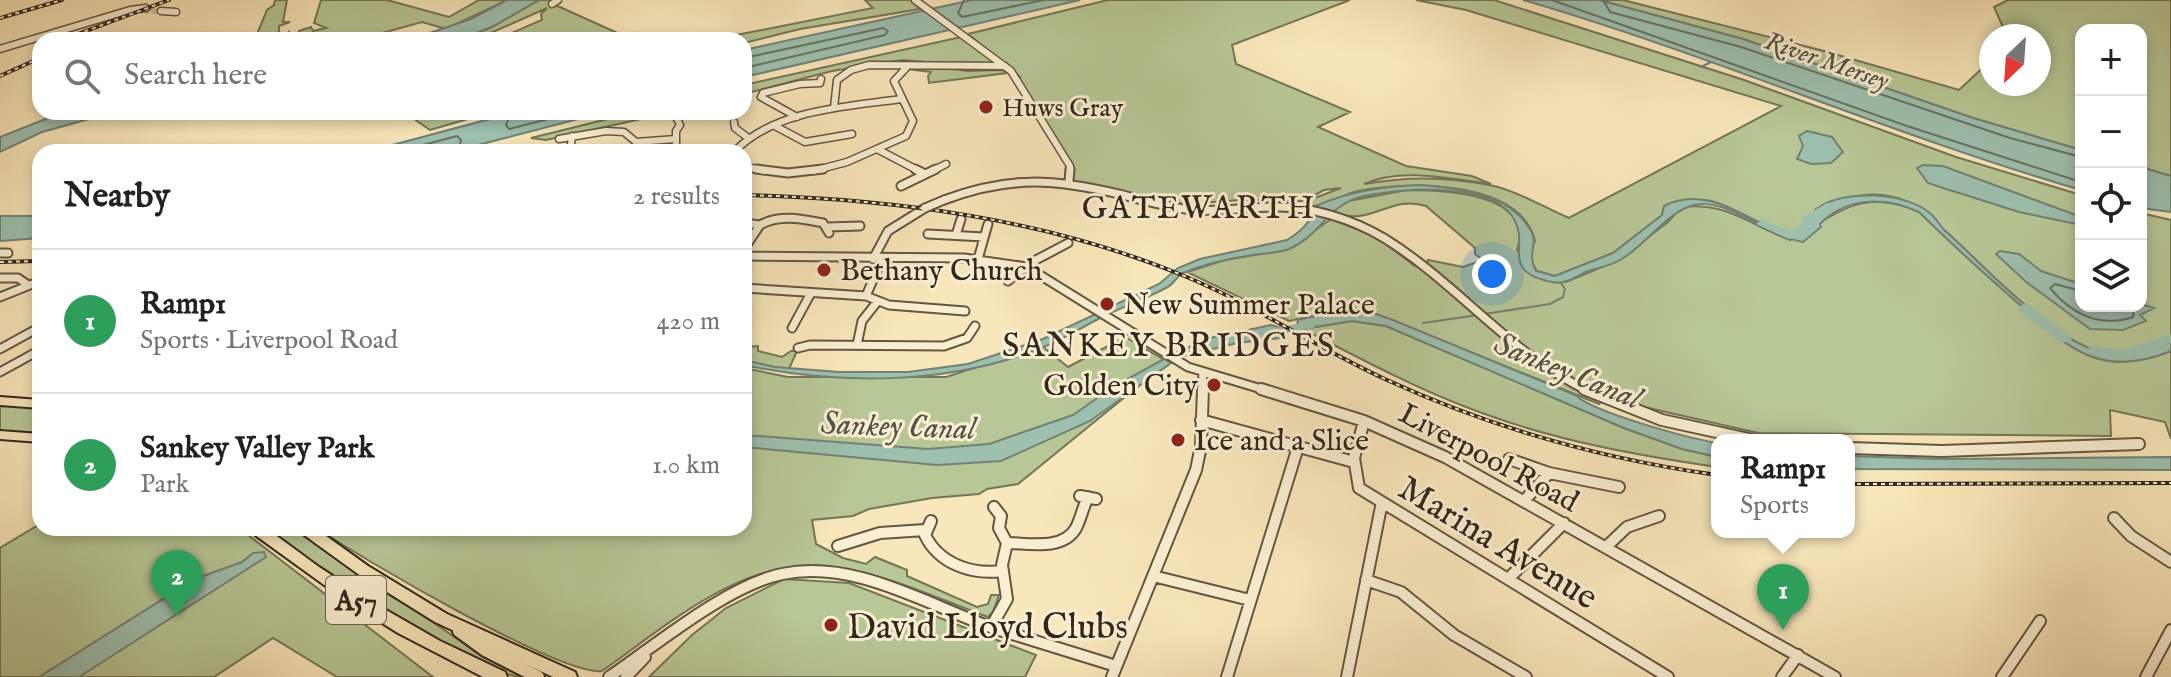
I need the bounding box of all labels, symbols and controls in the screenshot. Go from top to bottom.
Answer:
north arrow [1979,24,2051,96]
map controls [2075,24,2147,312]
button: + [2075,24,2147,96]
water label: River Mersey [1760,25,1893,98]
search box [32,32,752,120]
icon: search [60,54,104,98]
text: Search here [124,57,267,95]
place label: Huws Gray [1002,92,1124,125]
button: − [2075,96,2147,168]
marker: Huws Gray [977,98,995,116]
button: locate [2075,168,2147,240]
text: Nearby [64,175,170,218]
text: 2 results [633,180,720,213]
district label: GATEWARTH [1082,189,1316,230]
button: layers [2075,240,2147,312]
place label: Bethany Church [840,253,1043,291]
your location [1472,254,1512,294]
marker: Bethany Church [815,261,833,279]
text: Ramp1 [140,286,226,324]
place label: New Summer Palace [1123,287,1375,325]
marker: New Summer Palace [1098,295,1116,313]
text: 1 [85,305,95,338]
text: 420 m [657,305,720,338]
text: Sports · Liverpool Road [140,324,398,357]
water label: Sankey Canal [1488,324,1649,421]
district label: SANKEY BRIDGES [1002,325,1336,368]
place label: Golden City [1043,368,1198,406]
marker: Golden City [1205,376,1223,394]
street label: Liverpool Road [1392,395,1585,523]
water label: Sankey Canal [820,404,979,451]
place label: Ice and a Slice [1194,423,1369,461]
text: Sankey Valley Park [140,430,374,468]
marker: Ice and a Slice [1169,431,1187,449]
popup [1711,434,1855,538]
text: 2 [84,449,96,482]
text: 1.0 km [652,449,720,482]
text: Ramp1 [1740,451,1826,489]
street label: Marina Avenue [1389,466,1606,621]
text: Park [140,468,189,501]
text: Sports [1740,489,1809,522]
pin: 2 [151,550,203,616]
pin: 1 [1757,564,1809,630]
road number: A57 [326,576,386,624]
place label: David Lloyd Clubs [847,605,1128,651]
marker: David Lloyd Clubs [822,616,840,634]

